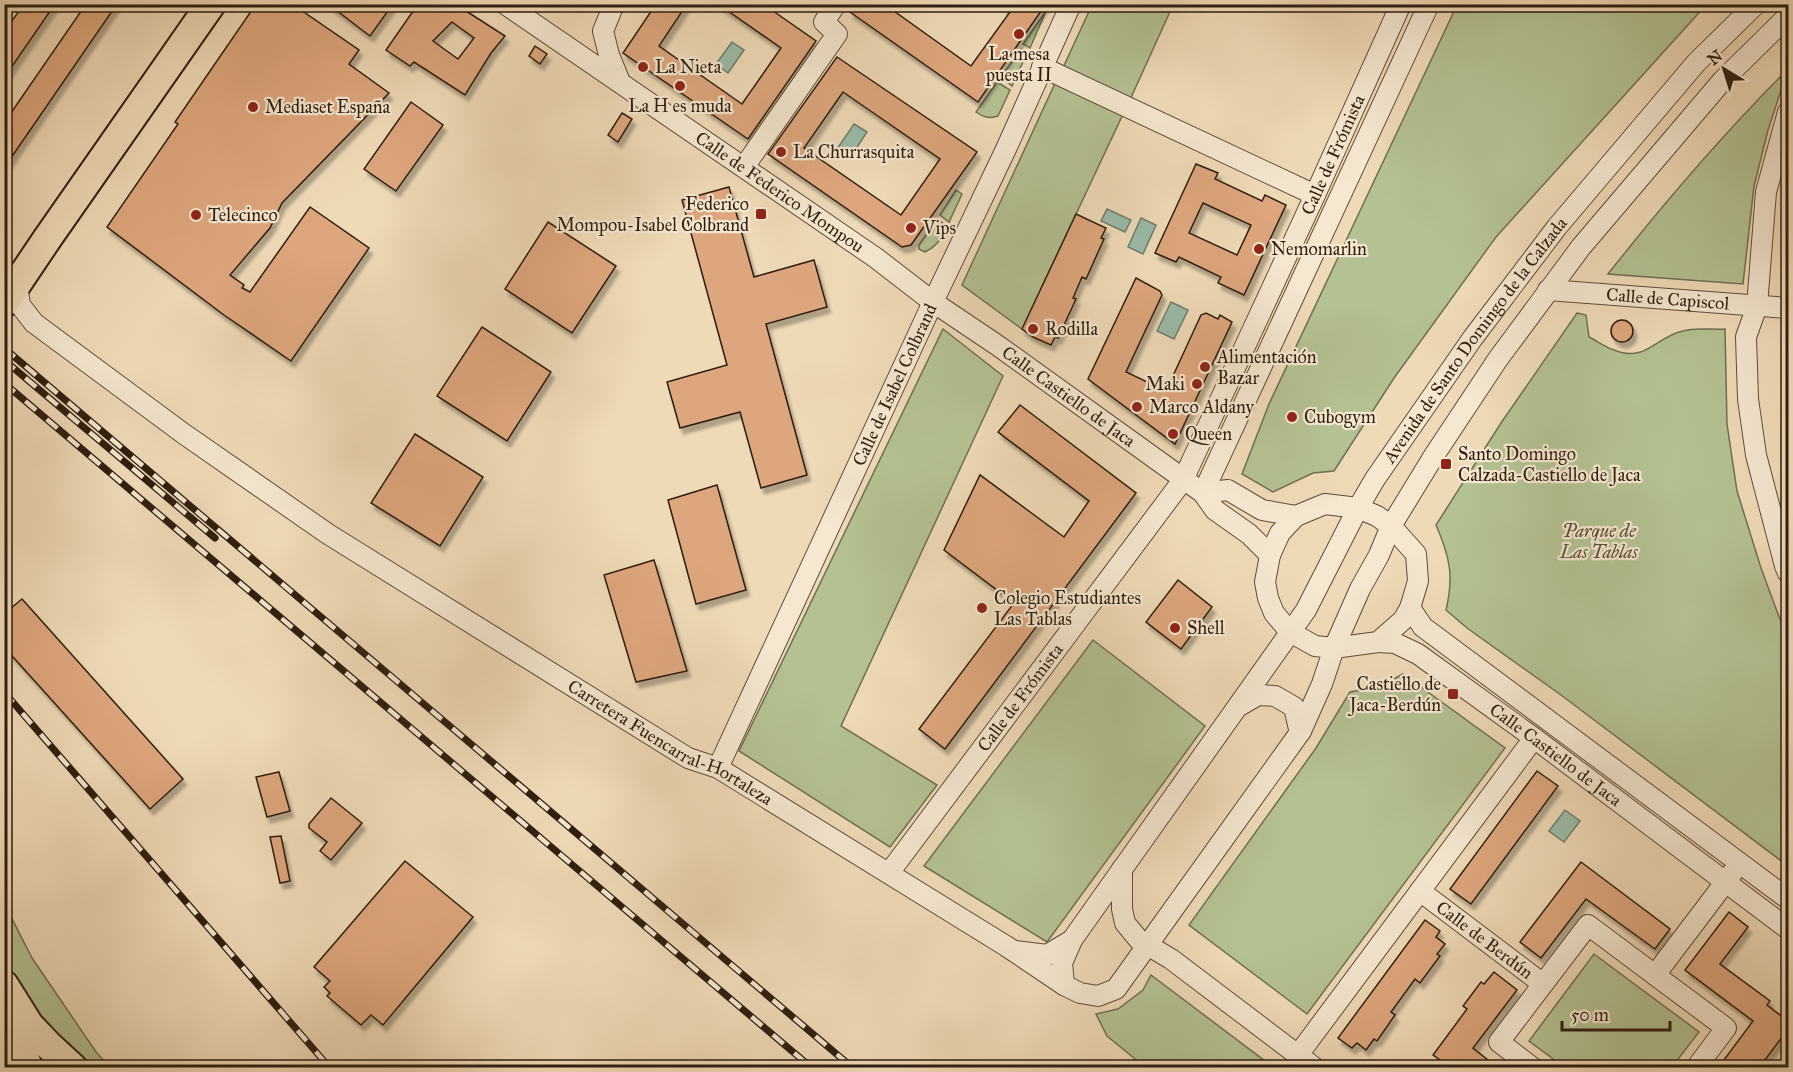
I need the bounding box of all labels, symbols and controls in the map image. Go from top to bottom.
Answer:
marker: La mesa puesta II [1012,27,1026,41]
north arrow [1694,39,1754,99]
place label: La mesa puesta II [985,43,1052,86]
text: N [1704,46,1727,69]
place label: La Nieta [655,56,722,78]
marker: La Nieta [636,60,650,74]
marker: La H es muda [673,79,687,93]
street label: Calle de Frómista [1296,91,1370,218]
place label: La H es muda [628,95,732,117]
place label: Mediaset España [265,96,391,118]
marker: Mediaset España [246,100,260,114]
street label: Calle de Federico Mompou [691,127,869,258]
place label: La Churrasquita [793,141,915,164]
marker: La Churrasquita [774,145,788,159]
place label: Federico Mompou-Isabel Colbrand [556,193,749,236]
place label: Telecinco [208,204,278,226]
marker: Federico Mompou-Isabel Colbrand [754,207,768,221]
marker: Telecinco [189,208,203,222]
street label: Avenida de Santo Domingo de la Calzada [1378,212,1572,468]
place label: Vips [922,217,956,239]
marker: Vips [904,221,918,235]
place label: Nemomarlin [1271,238,1367,260]
marker: Nemomarlin [1252,242,1266,256]
street label: Calle de Capiscol [1605,283,1730,315]
street label: Calle de Isabel Colbrand [848,300,942,469]
place label: Rodilla [1045,318,1098,340]
marker: Rodilla [1026,322,1040,336]
street label: Calle Castiello de Jaca [998,341,1140,452]
place label: Alimentación Bazar [1216,346,1317,389]
marker: Alimentación Bazar [1198,360,1212,374]
place label: Maki [1146,373,1185,395]
marker: Maki [1190,377,1204,391]
place label: Marco Aldany [1149,396,1254,418]
marker: Marco Aldany [1130,400,1144,414]
place label: Cubogym [1304,406,1376,429]
marker: Cubogym [1285,410,1299,424]
place label: Queen [1185,423,1232,445]
marker: Queen [1166,427,1180,441]
place label: Santo Domingo Calzada-Castiello de Jaca [1458,443,1641,487]
marker: Santo Domingo Calzada-Castiello de Jaca [1439,457,1453,471]
park label: Parque de Las Tablas [1559,520,1638,563]
place label: Colegio Estudiantes Las Tablas [994,587,1141,630]
marker: Colegio Estudiantes Las Tablas [975,601,989,615]
place label: Shell [1187,617,1225,639]
marker: Shell [1168,621,1182,635]
street label: Calle de Frómista [973,639,1068,756]
place label: Castiello de Jaca-Berdún [1348,673,1441,717]
street label: Carretera Fuencarral-Hortaleza [564,675,777,810]
marker: Castiello de Jaca-Berdún [1446,687,1460,701]
street label: Calle Castiello de Jaca [1485,699,1626,811]
street label: Calle de Berdún [1432,896,1538,984]
scale bar [1562,994,1670,1032]
text: 50 m [1571,1004,1609,1026]

